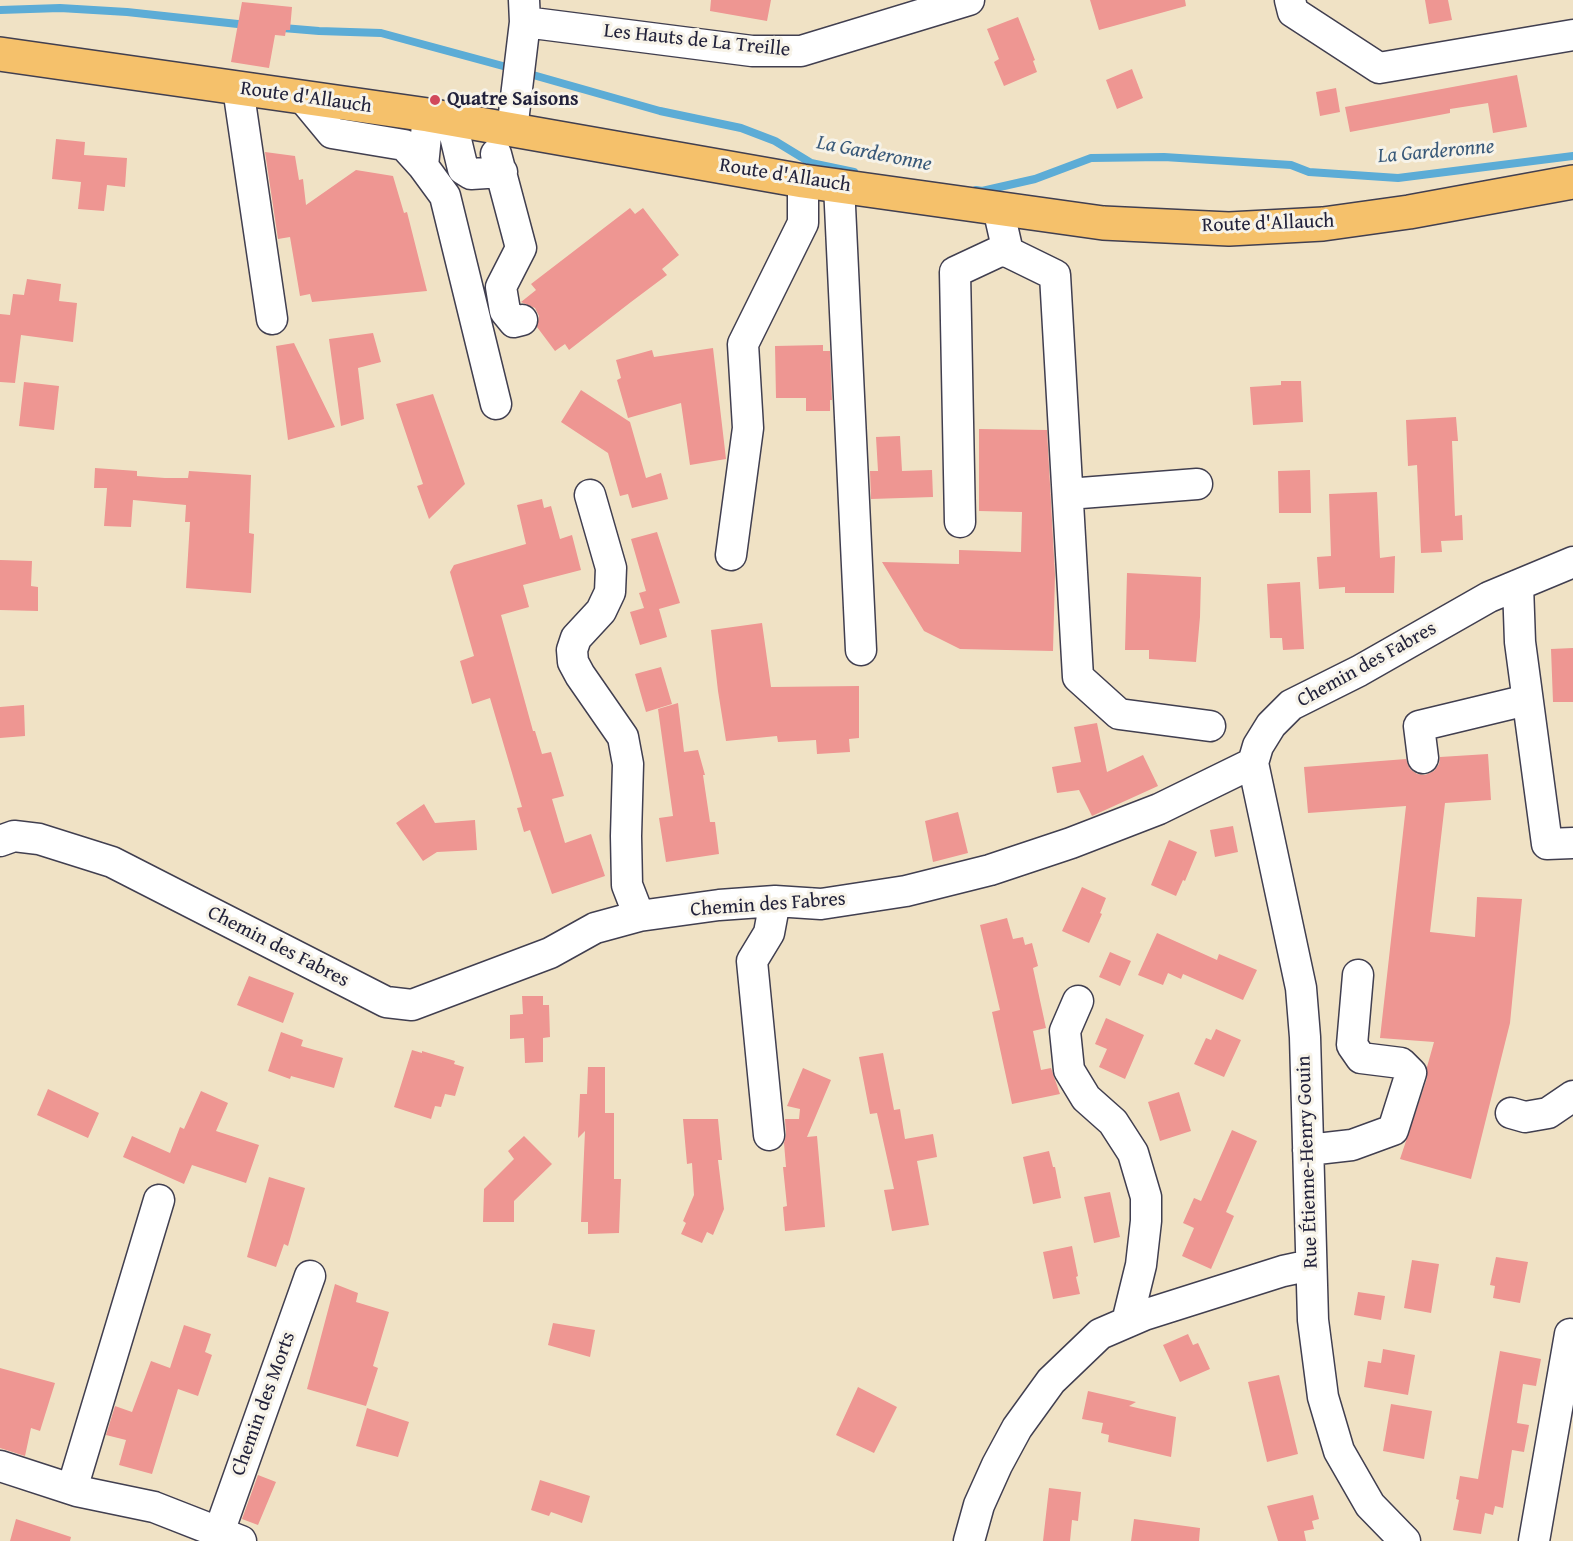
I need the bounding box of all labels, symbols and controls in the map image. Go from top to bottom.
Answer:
street label: Les Hauts de La Treille [603,19,791,63]
street label: Route d'Allauch [239,77,373,119]
place label: Quatre Saisons [447,88,579,112]
marker: Quatre Saisons [428,93,442,107]
water label: La Garderonne [814,130,934,178]
water label: La Garderonne [1377,134,1495,170]
street label: Route d'Allauch [718,154,852,198]
street label: Route d'Allauch [1201,210,1335,238]
street label: Chemin des Fabres [1293,617,1441,713]
street label: Chemin des Fabres [690,888,846,922]
street label: Chemin des Fabres [203,901,353,993]
street label: Rue Étienne-Henry Gouin [1292,1055,1324,1269]
street label: Chemin des Morts [227,1329,301,1479]

